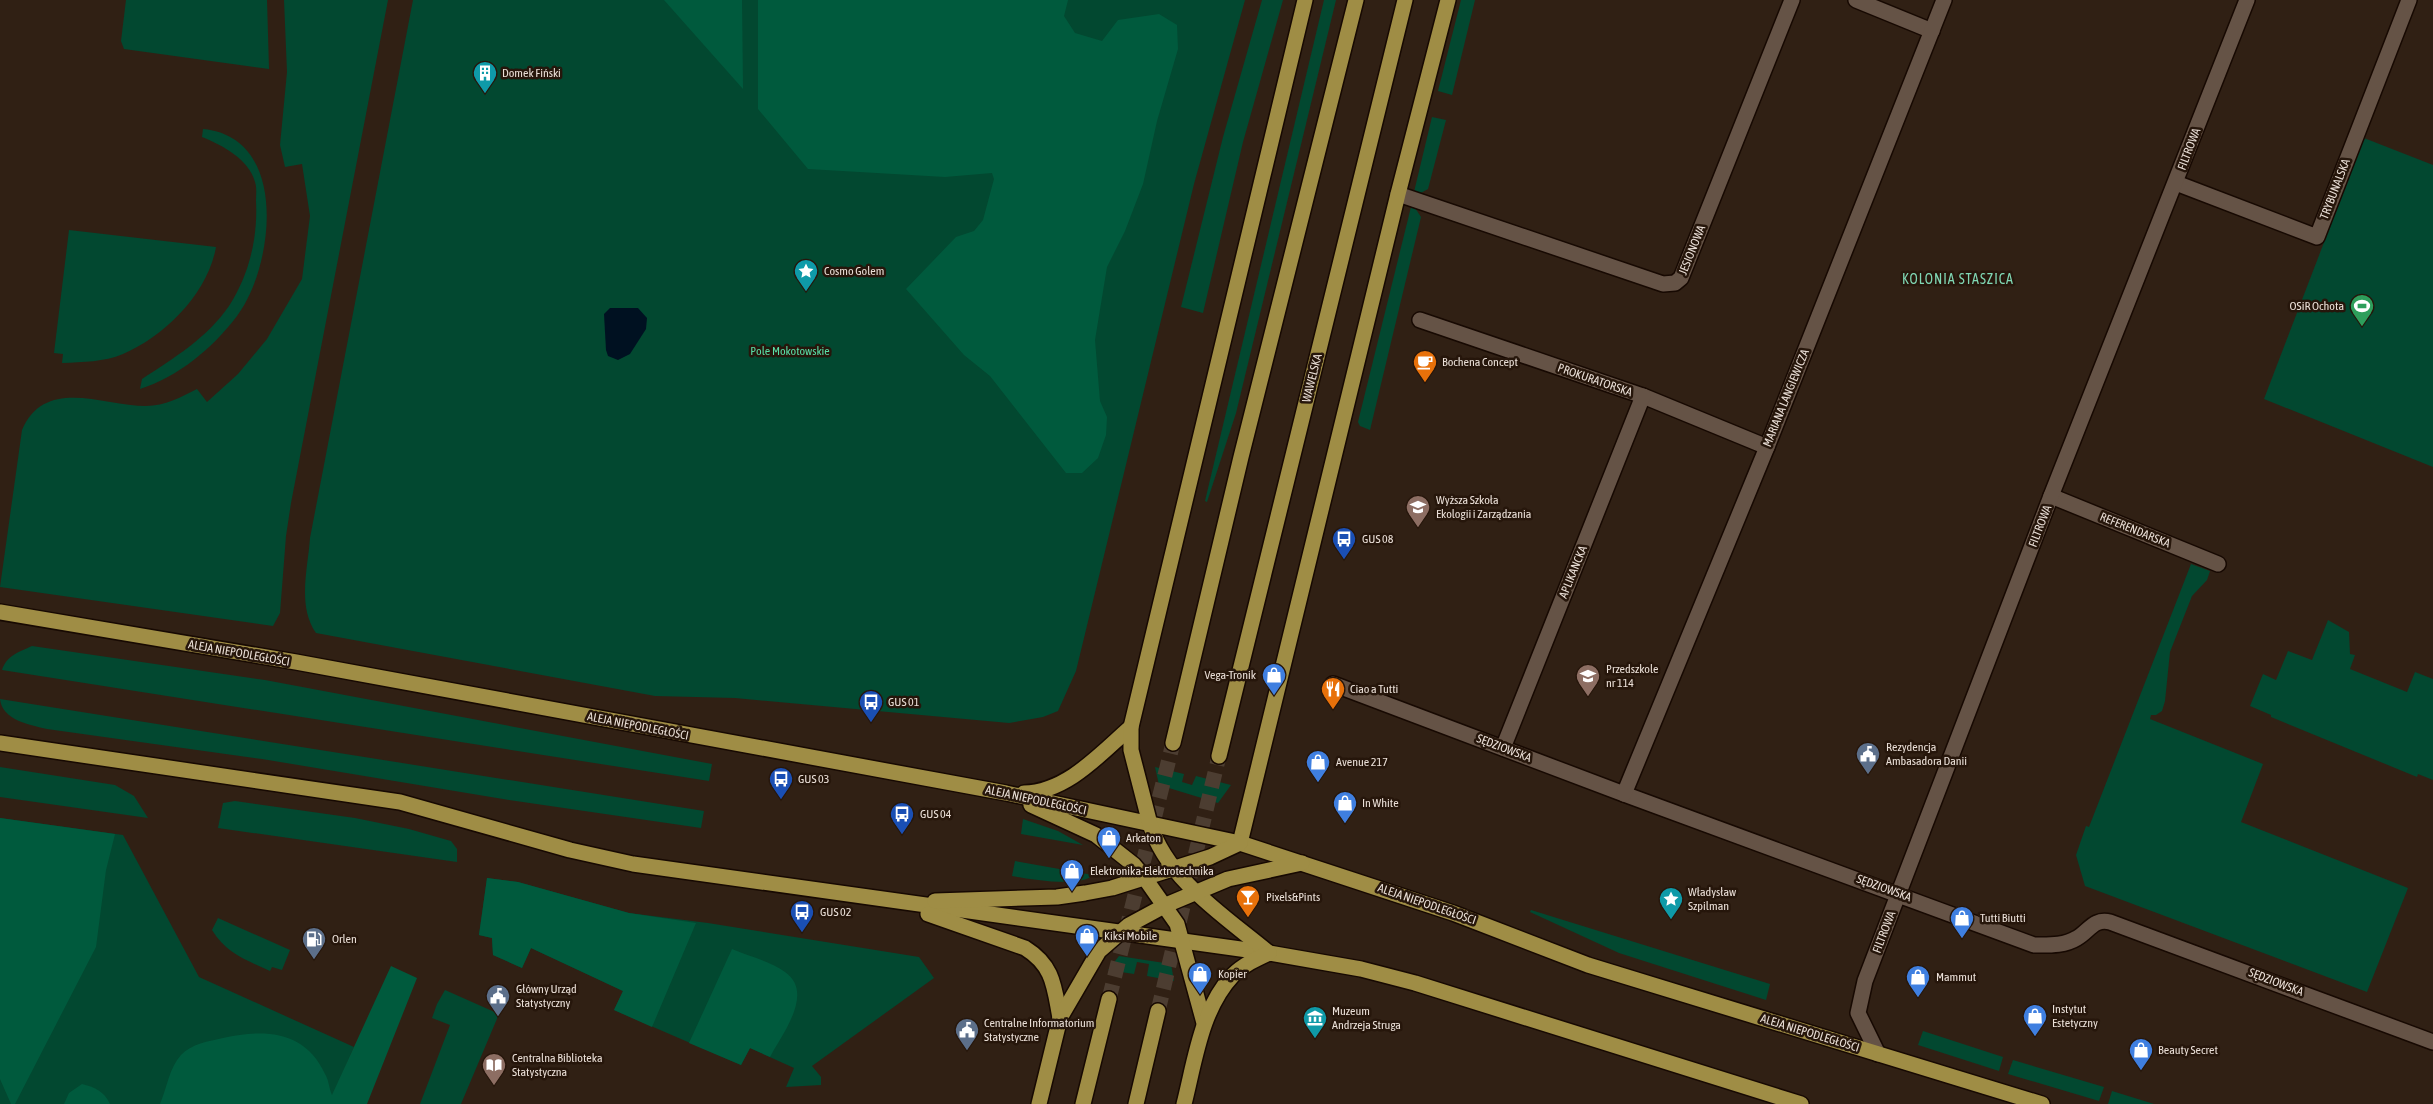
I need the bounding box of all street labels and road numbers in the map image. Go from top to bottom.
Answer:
street label: FILTROWA [2175,126,2203,172]
street label: TRYBUNALSKA [2317,157,2353,221]
street label: JESIONOWA [1676,223,1708,277]
street label: MARIANA LANGIEWICZA [1760,347,1812,449]
street label: WAWELSKA [1299,352,1325,404]
street label: PROKURATORSKA [1556,361,1634,399]
street label: FILTROWA [2026,503,2054,549]
street label: REFERENDARSKA [2098,510,2172,551]
street label: APLIKANCKA [1556,544,1590,600]
street label: ALEJA NIEPODLEGŁOŚCI [187,637,291,669]
street label: ALEJA NIEPODLEGŁOŚCI [586,709,690,743]
street label: SĘDZIOWSKA [1475,731,1533,765]
street label: ALEJA NIEPODLEGŁOŚCI [984,782,1088,818]
street label: SĘDZIOWSKA [1855,872,1914,904]
street label: ALEJA NIEPODLEGŁOŚCI [1376,881,1478,927]
street label: FILTROWA [1870,909,1898,955]
street label: SĘDZIOWSKA [2247,965,2305,999]
street label: ALEJA NIEPODLEGŁOŚCI [1759,1011,1861,1055]

